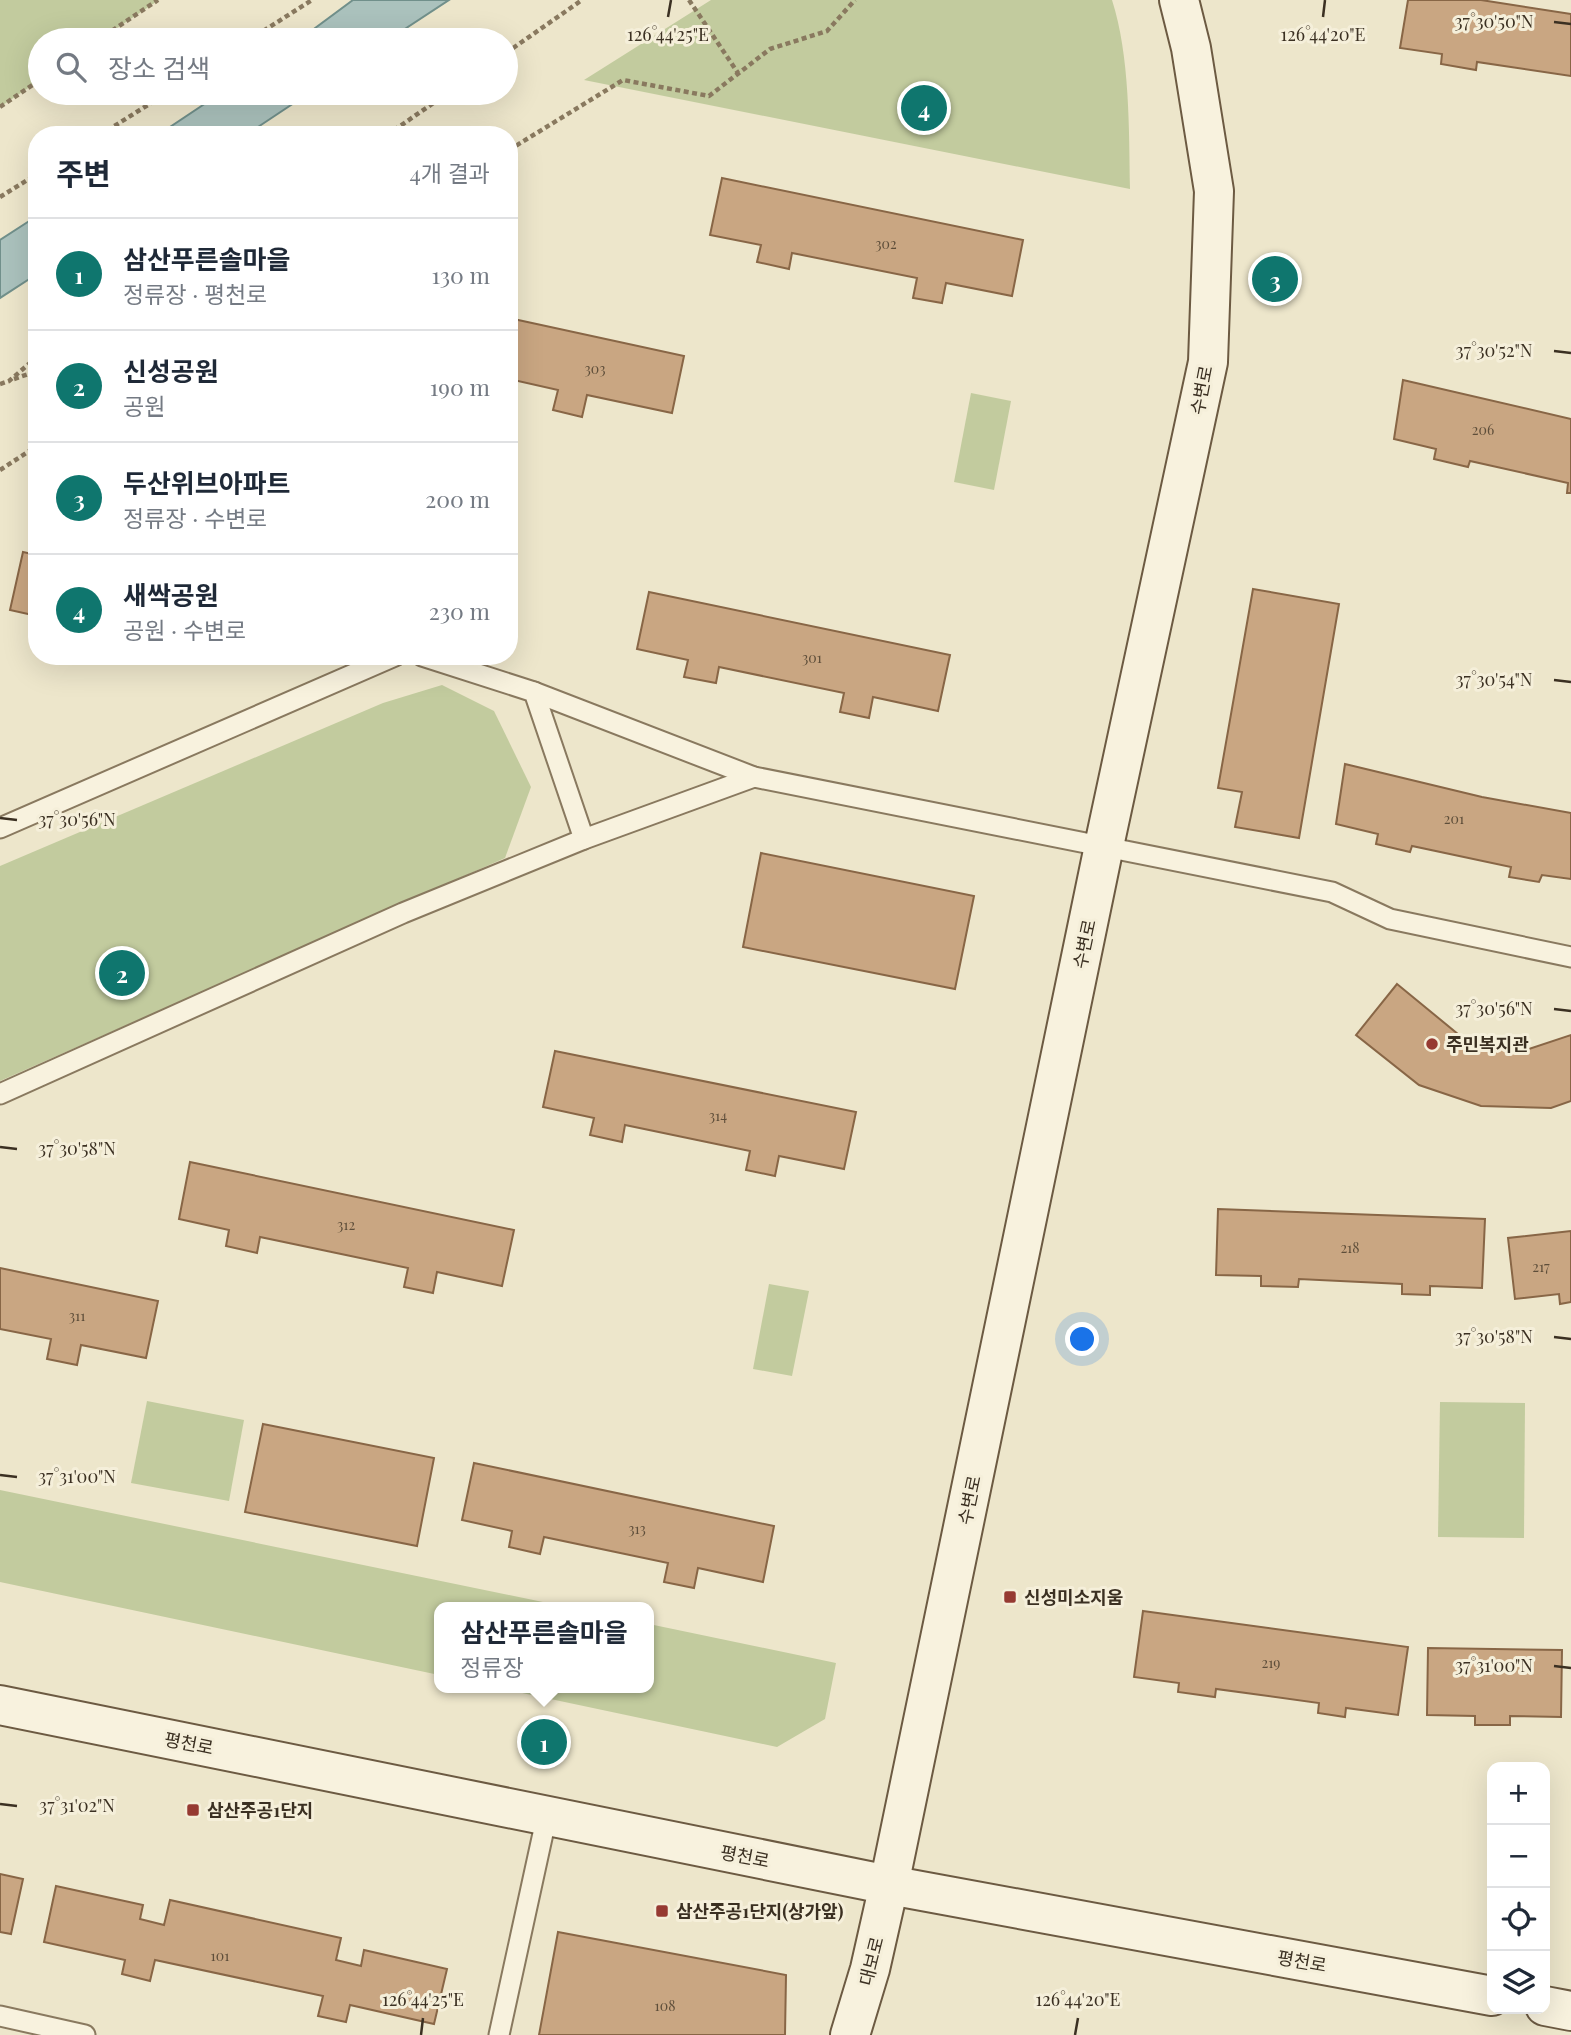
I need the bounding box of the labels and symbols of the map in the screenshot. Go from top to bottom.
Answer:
text: 37°30'50"N [1454,9,1534,33]
text: 126°44'25"E [627,22,709,46]
text: 126°44'20"E [1280,22,1366,46]
pin: 4 [901,82,947,134]
house number: 302 [875,234,897,253]
pin: 3 [1252,253,1298,305]
text: 37°30'52"N [1456,338,1533,362]
house number: 303 [584,359,606,378]
street label: 수변로 [1184,363,1218,417]
house number: 206 [1472,420,1494,439]
house number: 301 [802,648,822,667]
text: 37°30'54"N [1455,667,1533,691]
text: 37°30'56"N [38,807,116,831]
house number: 201 [1444,809,1464,828]
street label: 수변로 [1067,917,1101,971]
pin: 2 [99,947,145,999]
text: 37°30'56"N [1455,996,1533,1020]
place label: 주민복지관 [1446,1032,1529,1056]
marker: 주민복지관 [1424,1036,1440,1052]
house number: 314 [709,1106,727,1125]
text: 37°30'58"N [38,1136,116,1160]
house number: 312 [337,1215,355,1234]
house number: 218 [1340,1238,1360,1257]
house number: 217 [1532,1257,1550,1276]
house number: 311 [69,1306,85,1325]
your location [1065,1322,1099,1356]
text: 37°30'58"N [1455,1324,1533,1348]
text: 37°31'00"N [38,1464,116,1488]
street label: 수변로 [952,1473,986,1527]
house number: 313 [628,1519,646,1538]
place label: 신성미소지움 [1024,1585,1123,1609]
marker: 신성미소지움 [1002,1589,1018,1605]
house number: 219 [1261,1653,1281,1672]
text: 37°31'00"N [1455,1653,1533,1677]
pin: 1 [521,1716,567,1768]
street label: 평천로 [162,1726,216,1760]
text: 37°31'02"N [39,1793,115,1817]
place label: 삼산주공1단지 [207,1798,313,1822]
marker: 삼산주공1단지 [185,1802,201,1818]
street label: 평천로 [718,1839,772,1873]
place label: 삼산주공1단지(상가앞) [676,1899,844,1923]
marker: 삼산주공1단지(상가앞) [654,1903,670,1919]
street label: 대보로 [853,1934,889,1988]
street label: 평천로 [1275,1945,1329,1977]
house number: 101 [211,1946,229,1965]
text: 126°44'25"E [382,1987,464,2011]
text: 126°44'20"E [1035,1987,1121,2011]
house number: 108 [655,1996,675,2015]

